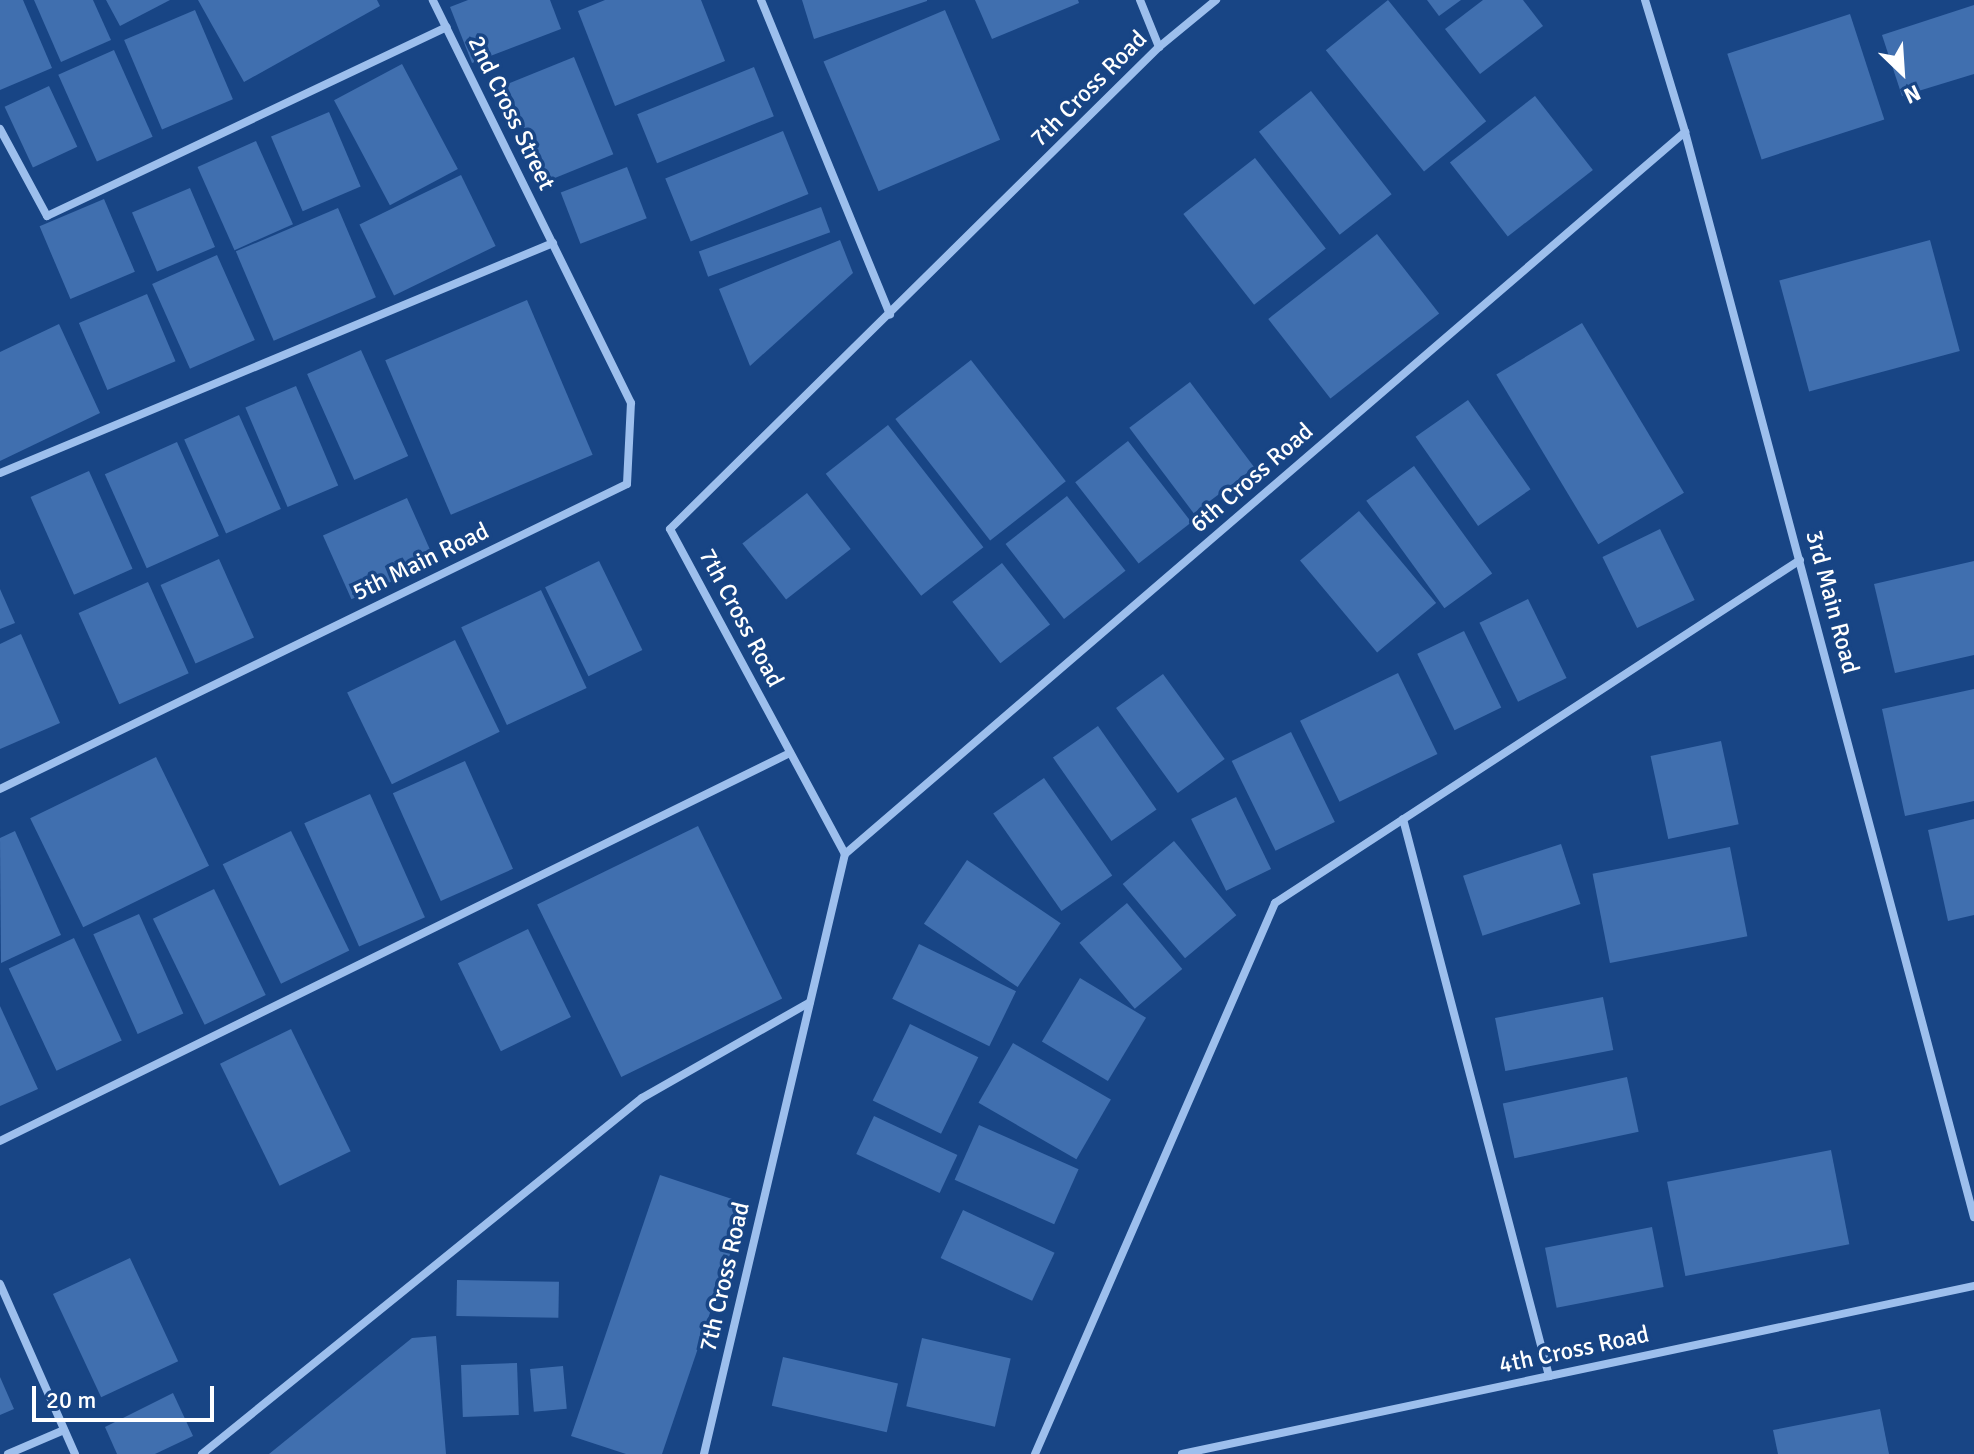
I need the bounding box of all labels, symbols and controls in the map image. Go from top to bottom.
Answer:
street label: 7th Cross Road [1025,25,1153,153]
street label: 2nd Cross Street [461,31,561,195]
north arrow [1862,32,1942,112]
text: N [1900,79,1925,110]
street label: 6th Cross Road [1185,417,1319,539]
street label: 5th Main Road [348,517,494,607]
street label: 3rd Main Road [1799,527,1865,677]
street label: 7th Cross Road [692,544,790,692]
street label: 7th Cross Road [694,1199,756,1355]
street label: 4th Cross Road [1496,1320,1652,1380]
scale bar [36,1370,218,1420]
text: 20 m [46,1385,96,1415]

